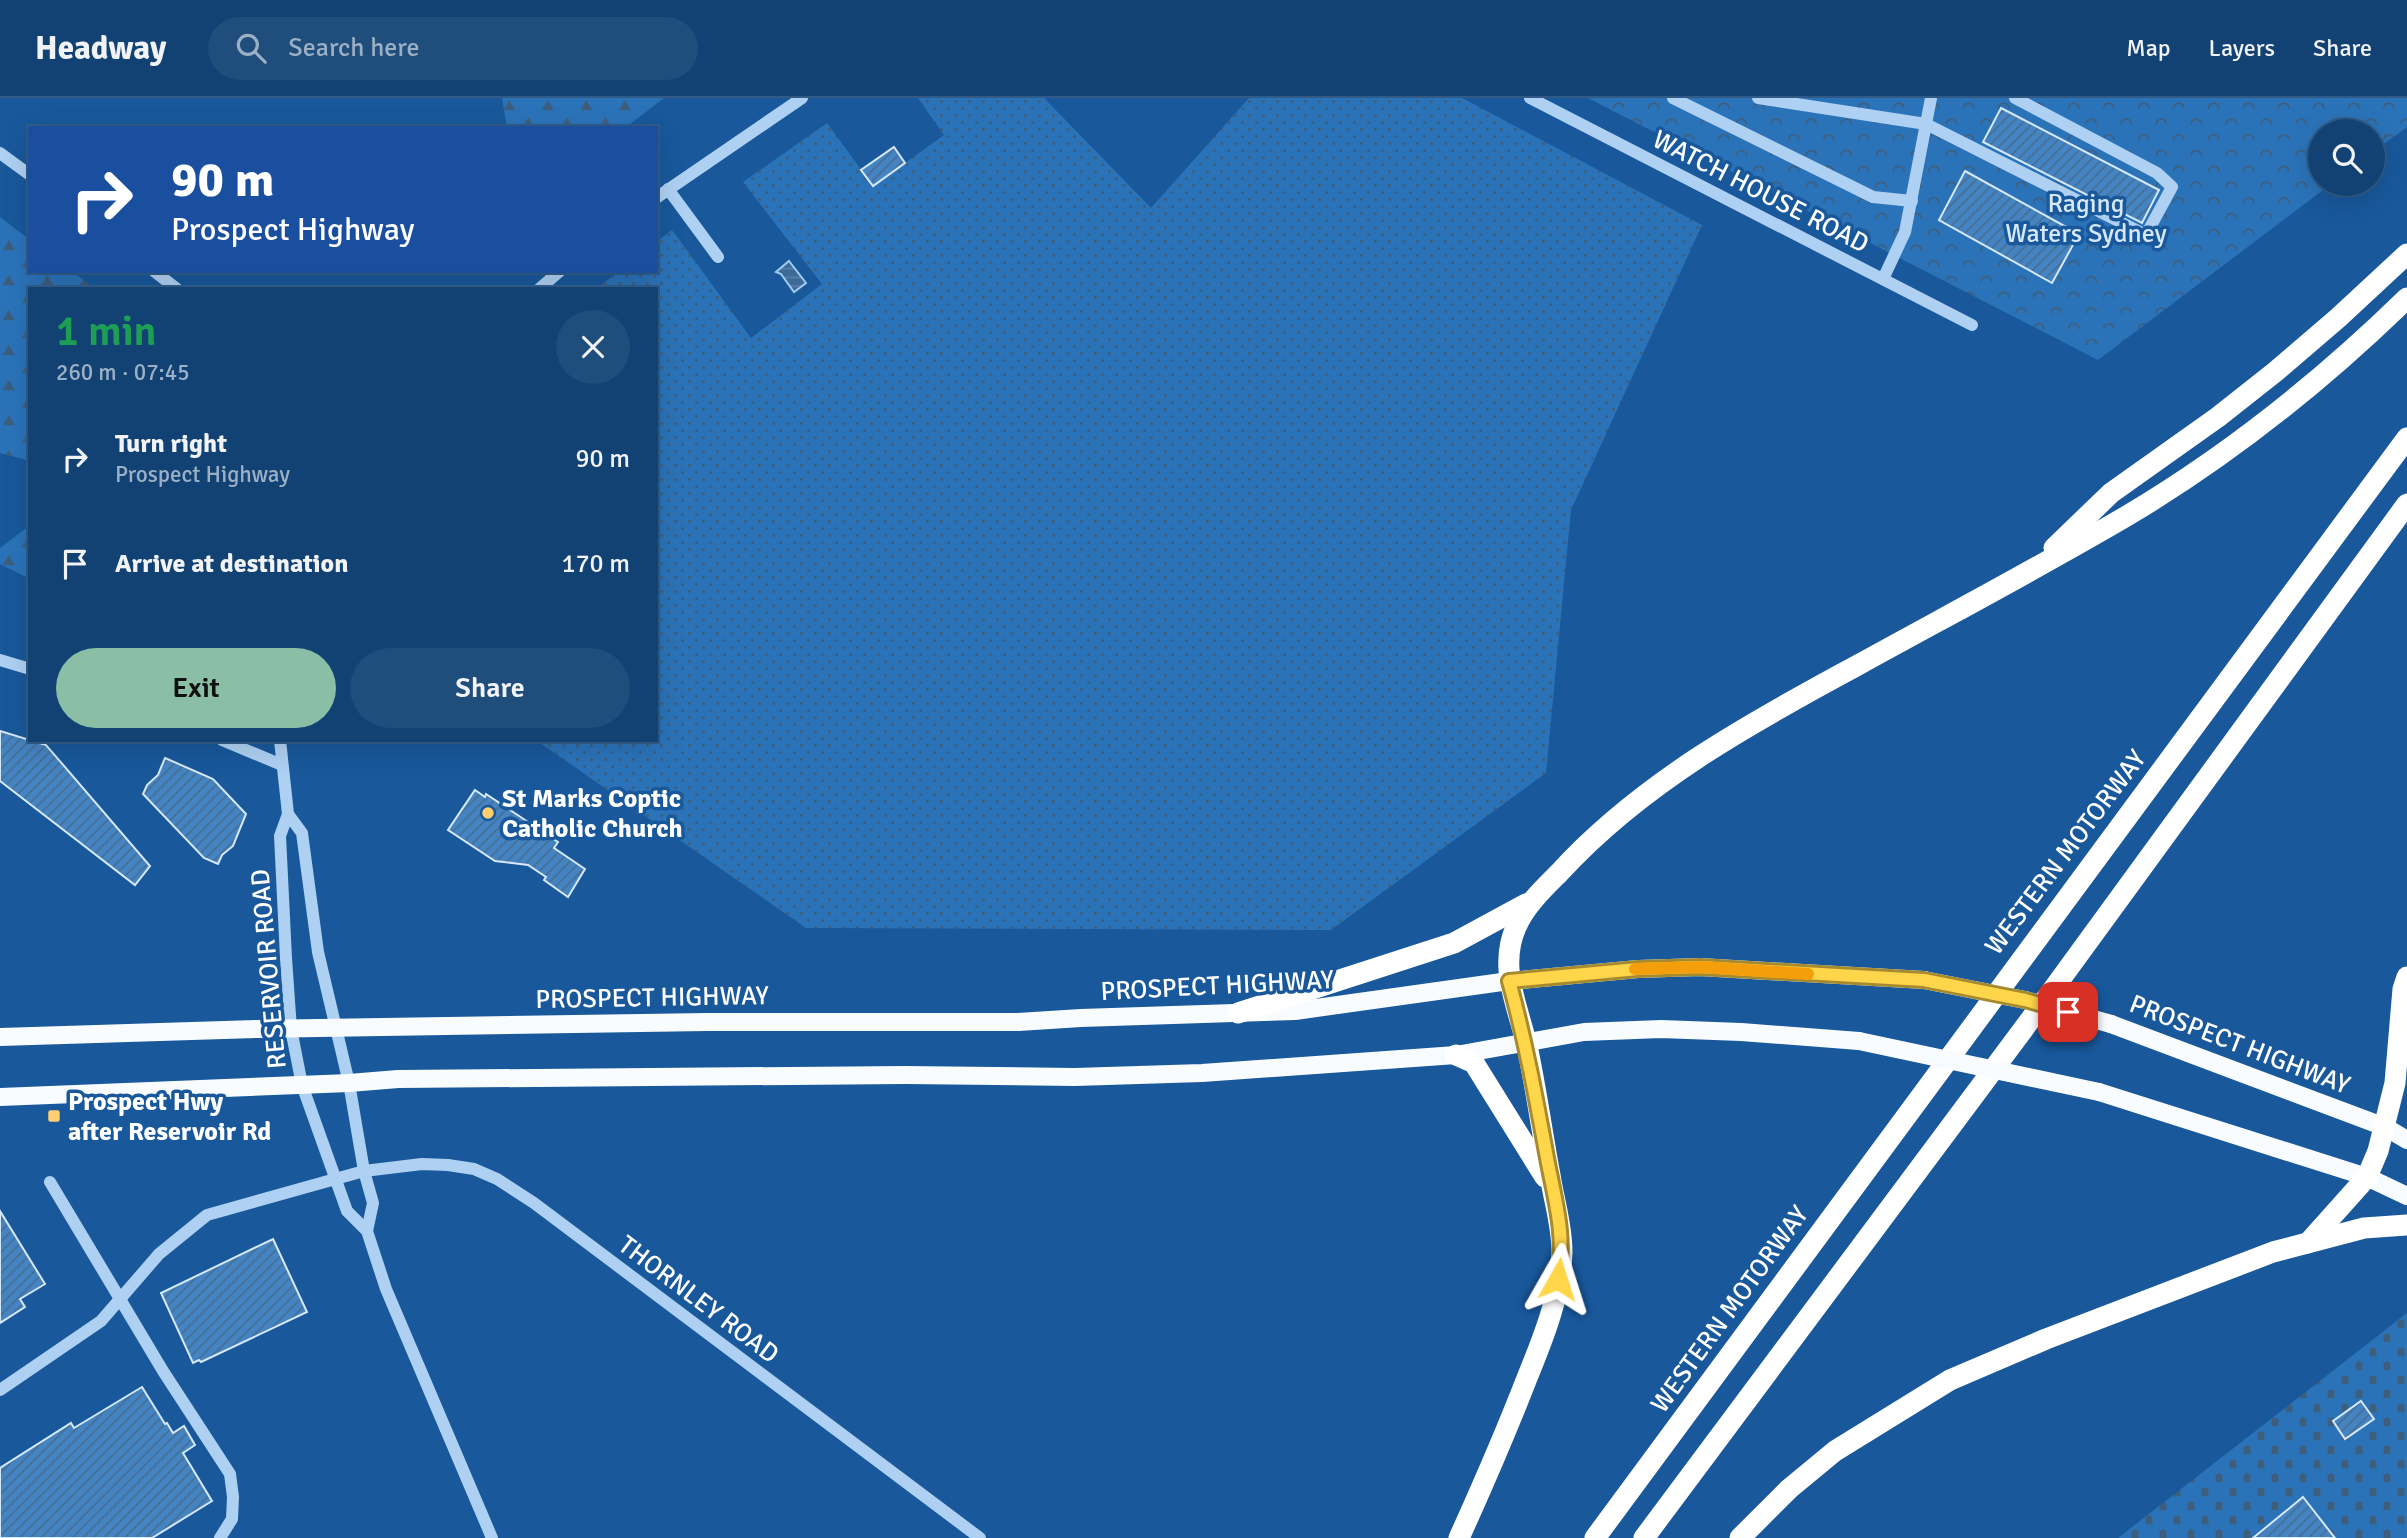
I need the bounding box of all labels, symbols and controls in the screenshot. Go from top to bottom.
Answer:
search box [208,17,698,80]
text: Headway [35,28,166,69]
icon: search [232,29,270,67]
text: Search here [288,32,419,64]
text: Map [2126,33,2171,63]
text: Layers [2209,33,2275,63]
text: Share [2313,33,2372,63]
map controls [2308,119,2385,196]
button: search [2308,119,2385,196]
street label: WATCH HOUSE ROAD [1647,124,1874,260]
text: 90 m [171,150,274,210]
icon: right [56,154,147,245]
park label: Raging Waters Sydney [2005,188,2167,250]
text: Prospect Highway [171,210,414,249]
text: 1 min [56,306,157,357]
button: close [556,310,630,384]
text: 260 m · 07:45 [56,358,190,387]
text: Turn right [115,428,227,460]
icon: right [56,440,94,478]
text: 90 m [575,443,630,475]
text: Prospect Highway [115,460,290,489]
icon: arrive [56,545,94,583]
text: Arrive at destination [115,548,348,580]
text: 170 m [561,548,630,580]
button: Exit [56,648,336,728]
button: Share [350,648,630,728]
street label: WESTERN MOTORWAY [1978,744,2153,961]
place label: St Marks Coptic Catholic Church [502,783,683,845]
marker: St Marks Coptic Catholic Church [480,805,496,821]
street label: RESERVOIR ROAD [244,868,294,1070]
street label: PROSPECT HIGHWAY [1100,964,1334,1008]
street label: PROSPECT HIGHWAY [535,980,769,1016]
pin [2038,982,2098,1042]
street label: PROSPECT HIGHWAY [2125,988,2354,1102]
icon: arrive [2049,993,2087,1031]
place label: Prospect Hwy after Reservoir Rd [68,1086,271,1148]
marker: Prospect Hwy after Reservoir Rd [46,1108,62,1124]
street label: WESTERN MOTORWAY [1644,1200,1816,1419]
street label: THORNLEY ROAD [612,1229,785,1370]
position arrow [1521,1242,1595,1316]

